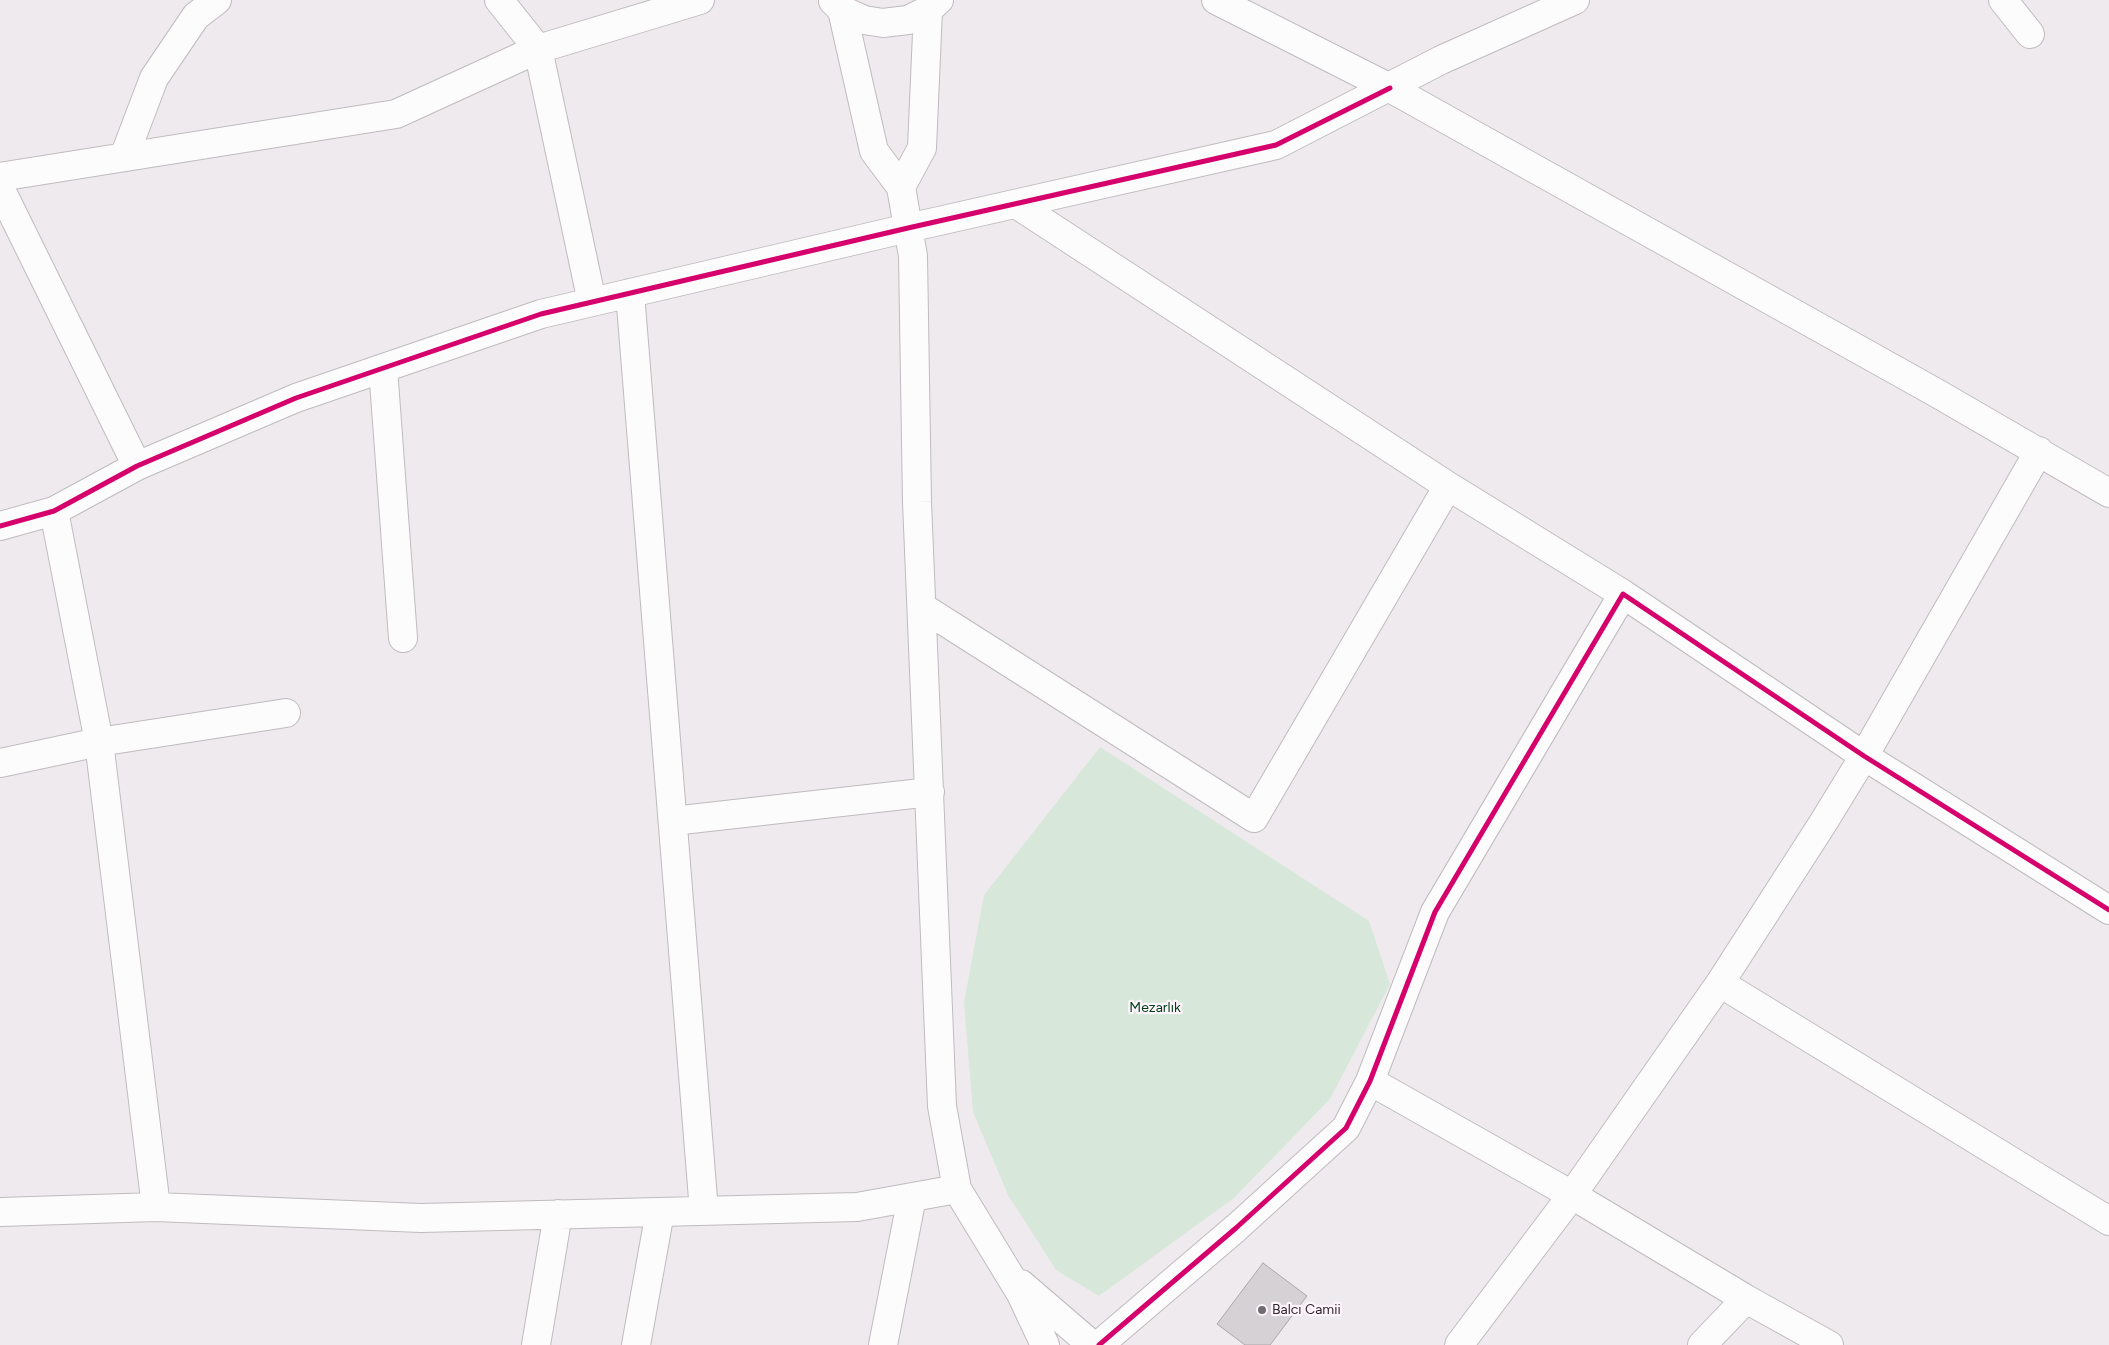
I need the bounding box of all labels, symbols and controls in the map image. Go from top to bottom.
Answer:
park label: Mezarlık [1129,1000,1181,1016]
place label: Balcı Camii [1272,1302,1341,1318]
marker: Balcı Camii [1256,1304,1268,1316]

